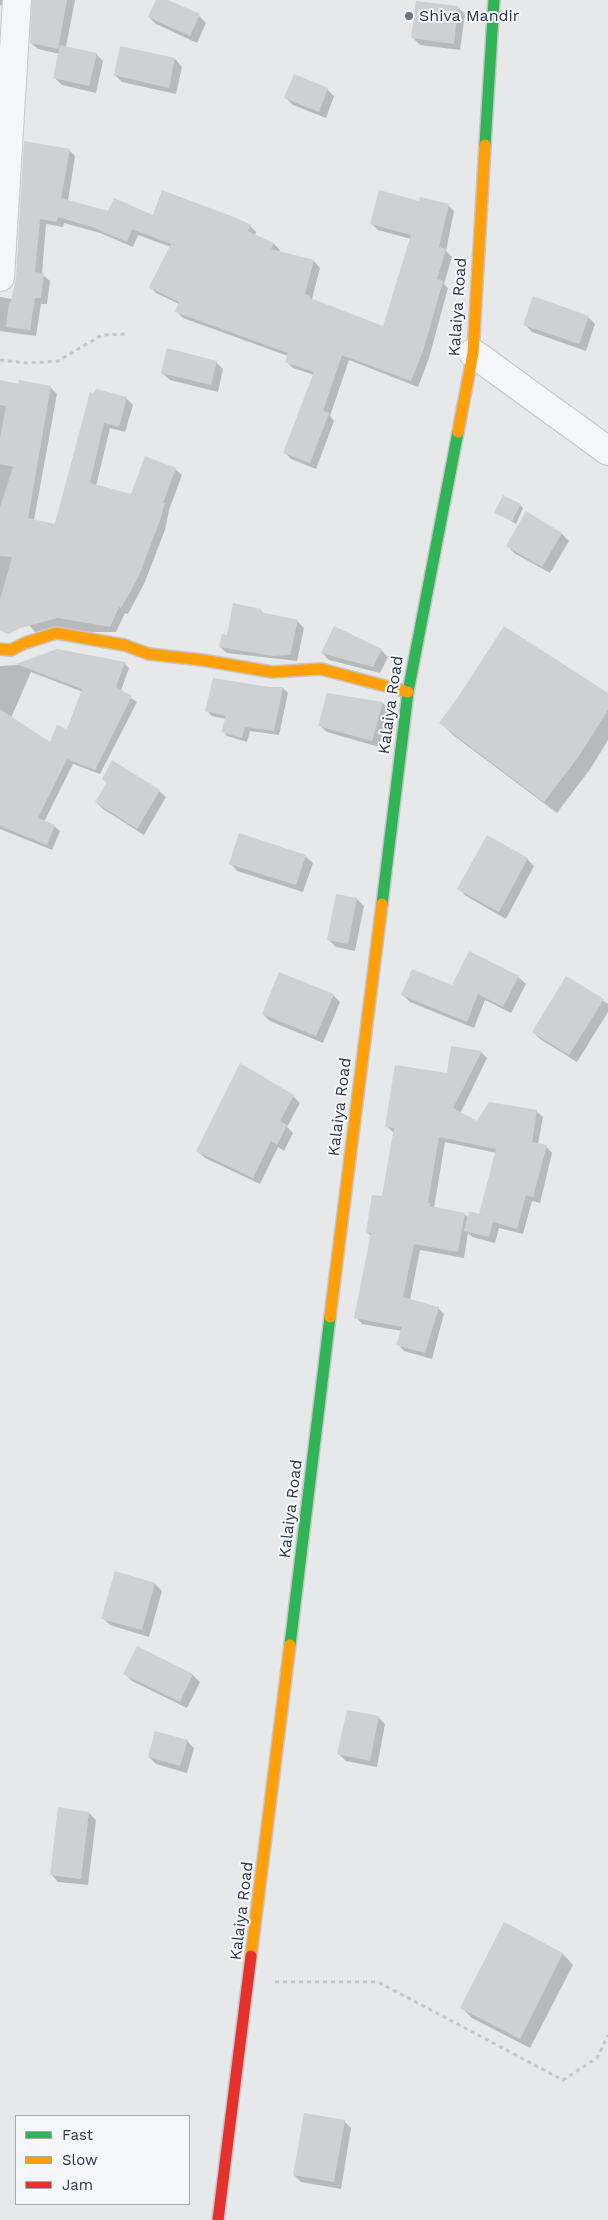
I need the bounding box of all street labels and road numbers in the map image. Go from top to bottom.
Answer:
street label: Kalaiya Road [445,257,471,357]
street label: Kalaiya Road [375,655,407,755]
street label: Kalaiya Road [324,1057,356,1157]
street label: Kalaiya Road [275,1459,307,1559]
street label: Kalaiya Road [226,1861,258,1961]

